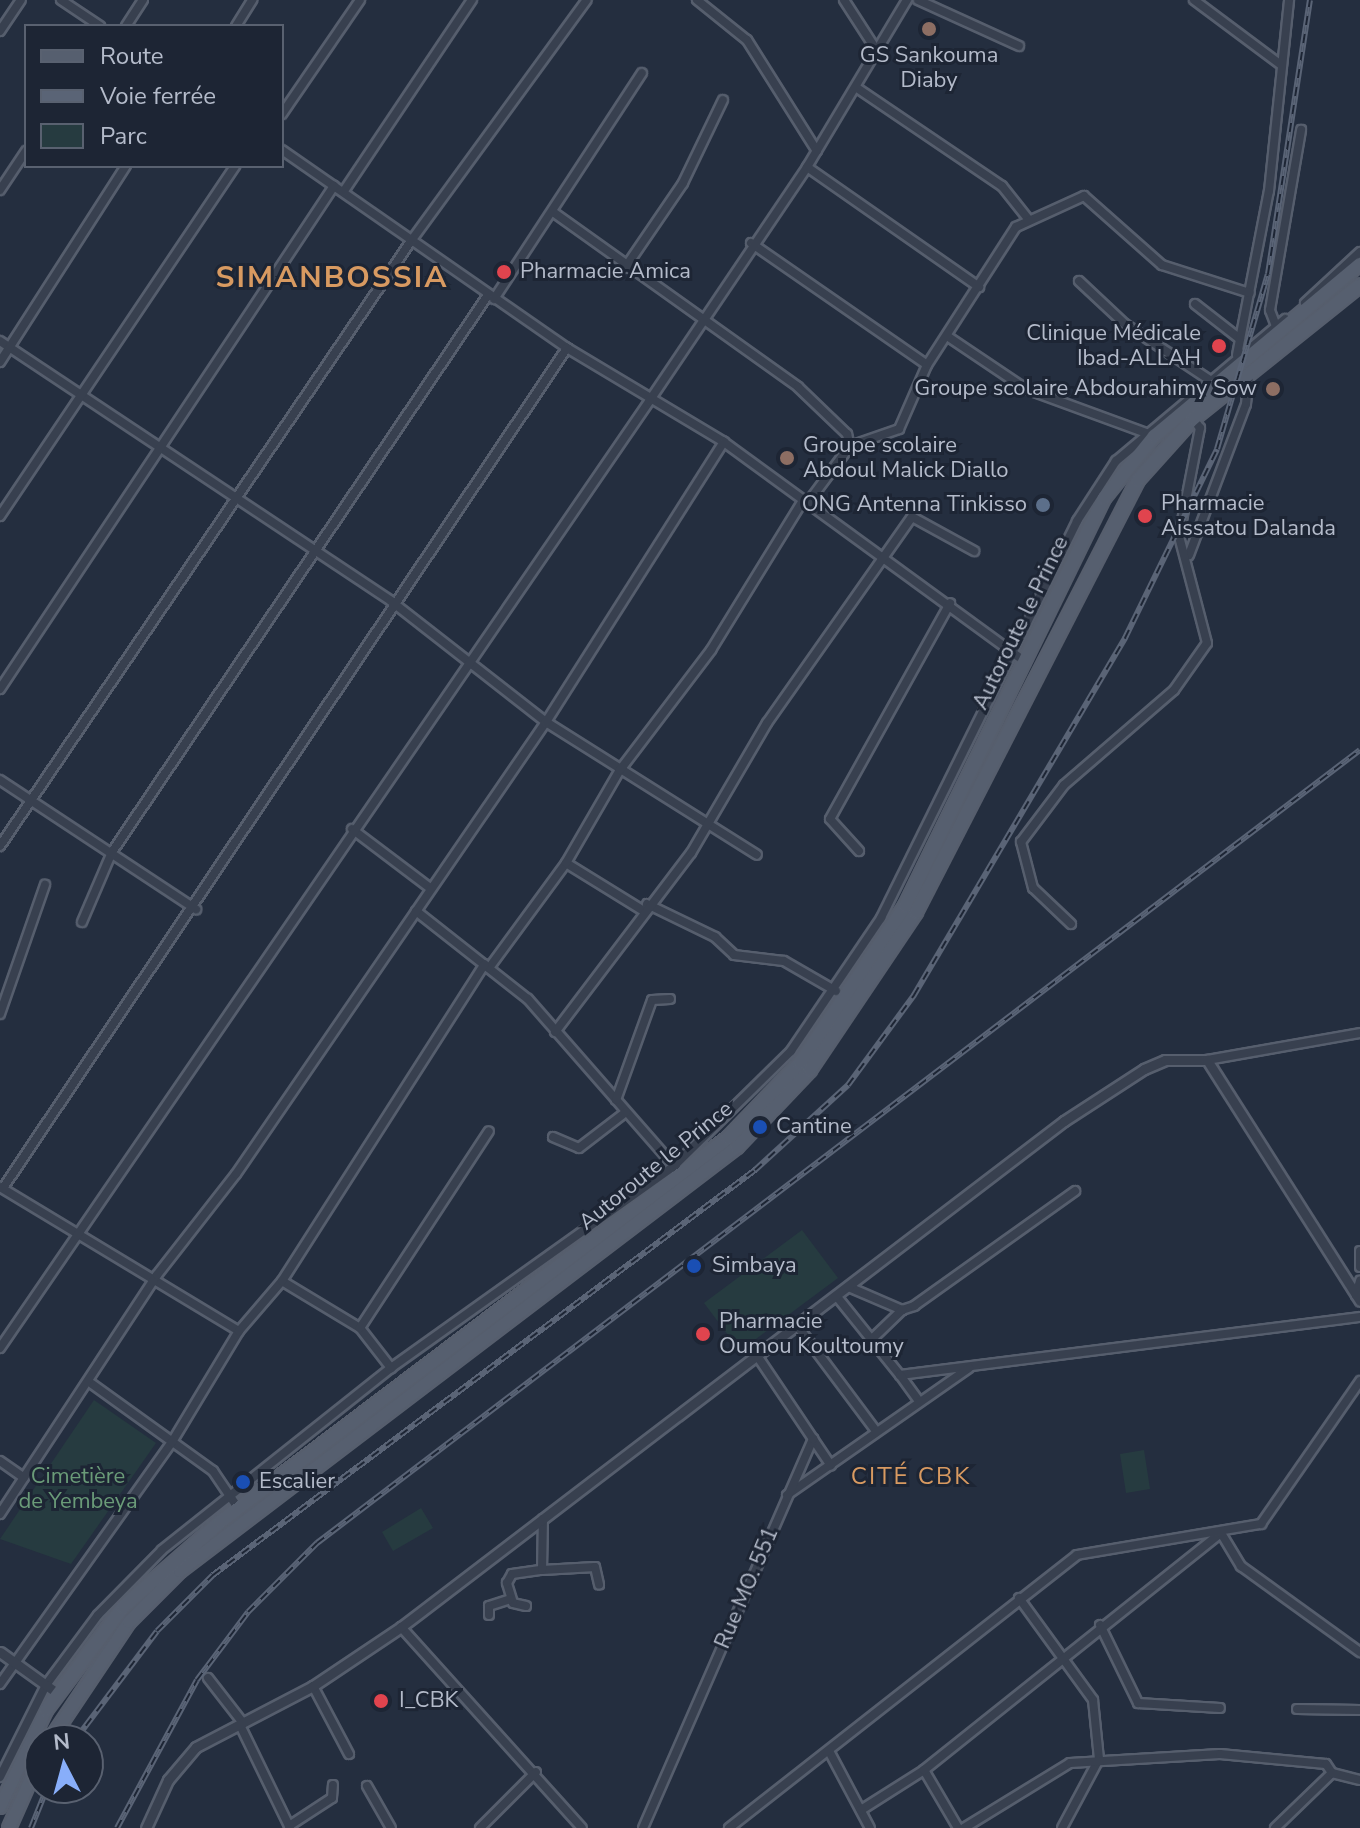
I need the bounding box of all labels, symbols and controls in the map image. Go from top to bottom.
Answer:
marker: GS Sankouma Diaby [920,20,938,38]
legend [24,24,284,168]
text: Route [100,40,164,72]
place label: GS Sankouma Diaby [860,42,998,94]
text: Voie ferrée [100,80,216,112]
text: Parc [100,120,147,152]
place label: Pharmacie Amica [520,259,691,285]
district label: SIMANBOSSIA [216,260,448,296]
marker: Pharmacie Amica [495,263,513,281]
place label: Clinique Médicale Ibad-ALLAH [1026,320,1201,372]
marker: Clinique Médicale Ibad-ALLAH [1208,335,1230,357]
place label: Groupe scolaire Abdourahimy Sow [914,376,1257,402]
marker: Groupe scolaire Abdourahimy Sow [1264,380,1282,398]
place label: Groupe scolaire Abdoul Malick Diallo [803,432,1009,484]
marker: Groupe scolaire Abdoul Malick Diallo [778,449,796,467]
place label: Pharmacie Aissatou Dalanda [1161,490,1336,542]
place label: ONG Antenna Tinkisso [802,492,1027,518]
marker: ONG Antenna Tinkisso [1034,496,1052,514]
marker: Pharmacie Aissatou Dalanda [1136,507,1154,525]
street label: Autoroute le Prince [967,532,1075,714]
street label: Autoroute le Prince [574,1096,738,1236]
place label: Cantine [776,1114,852,1140]
marker: Cantine [751,1118,769,1136]
place label: Simbaya [712,1253,797,1279]
marker: Simbaya [683,1255,705,1277]
place label: Pharmacie Oumou Koultoumy [719,1308,904,1360]
marker: Pharmacie Oumou Koultoumy [694,1325,712,1343]
park label: Cimetière de Yembeya [18,1463,138,1514]
district label: CITÉ CBK [851,1463,971,1491]
place label: Escalier [259,1469,335,1495]
marker: Escalier [234,1473,252,1491]
street label: Rue MO. 551 [710,1523,784,1653]
place label: I_CBK [399,1688,458,1714]
marker: I_CBK [370,1690,392,1712]
north arrow [24,1724,104,1804]
text: N [52,1726,71,1758]

